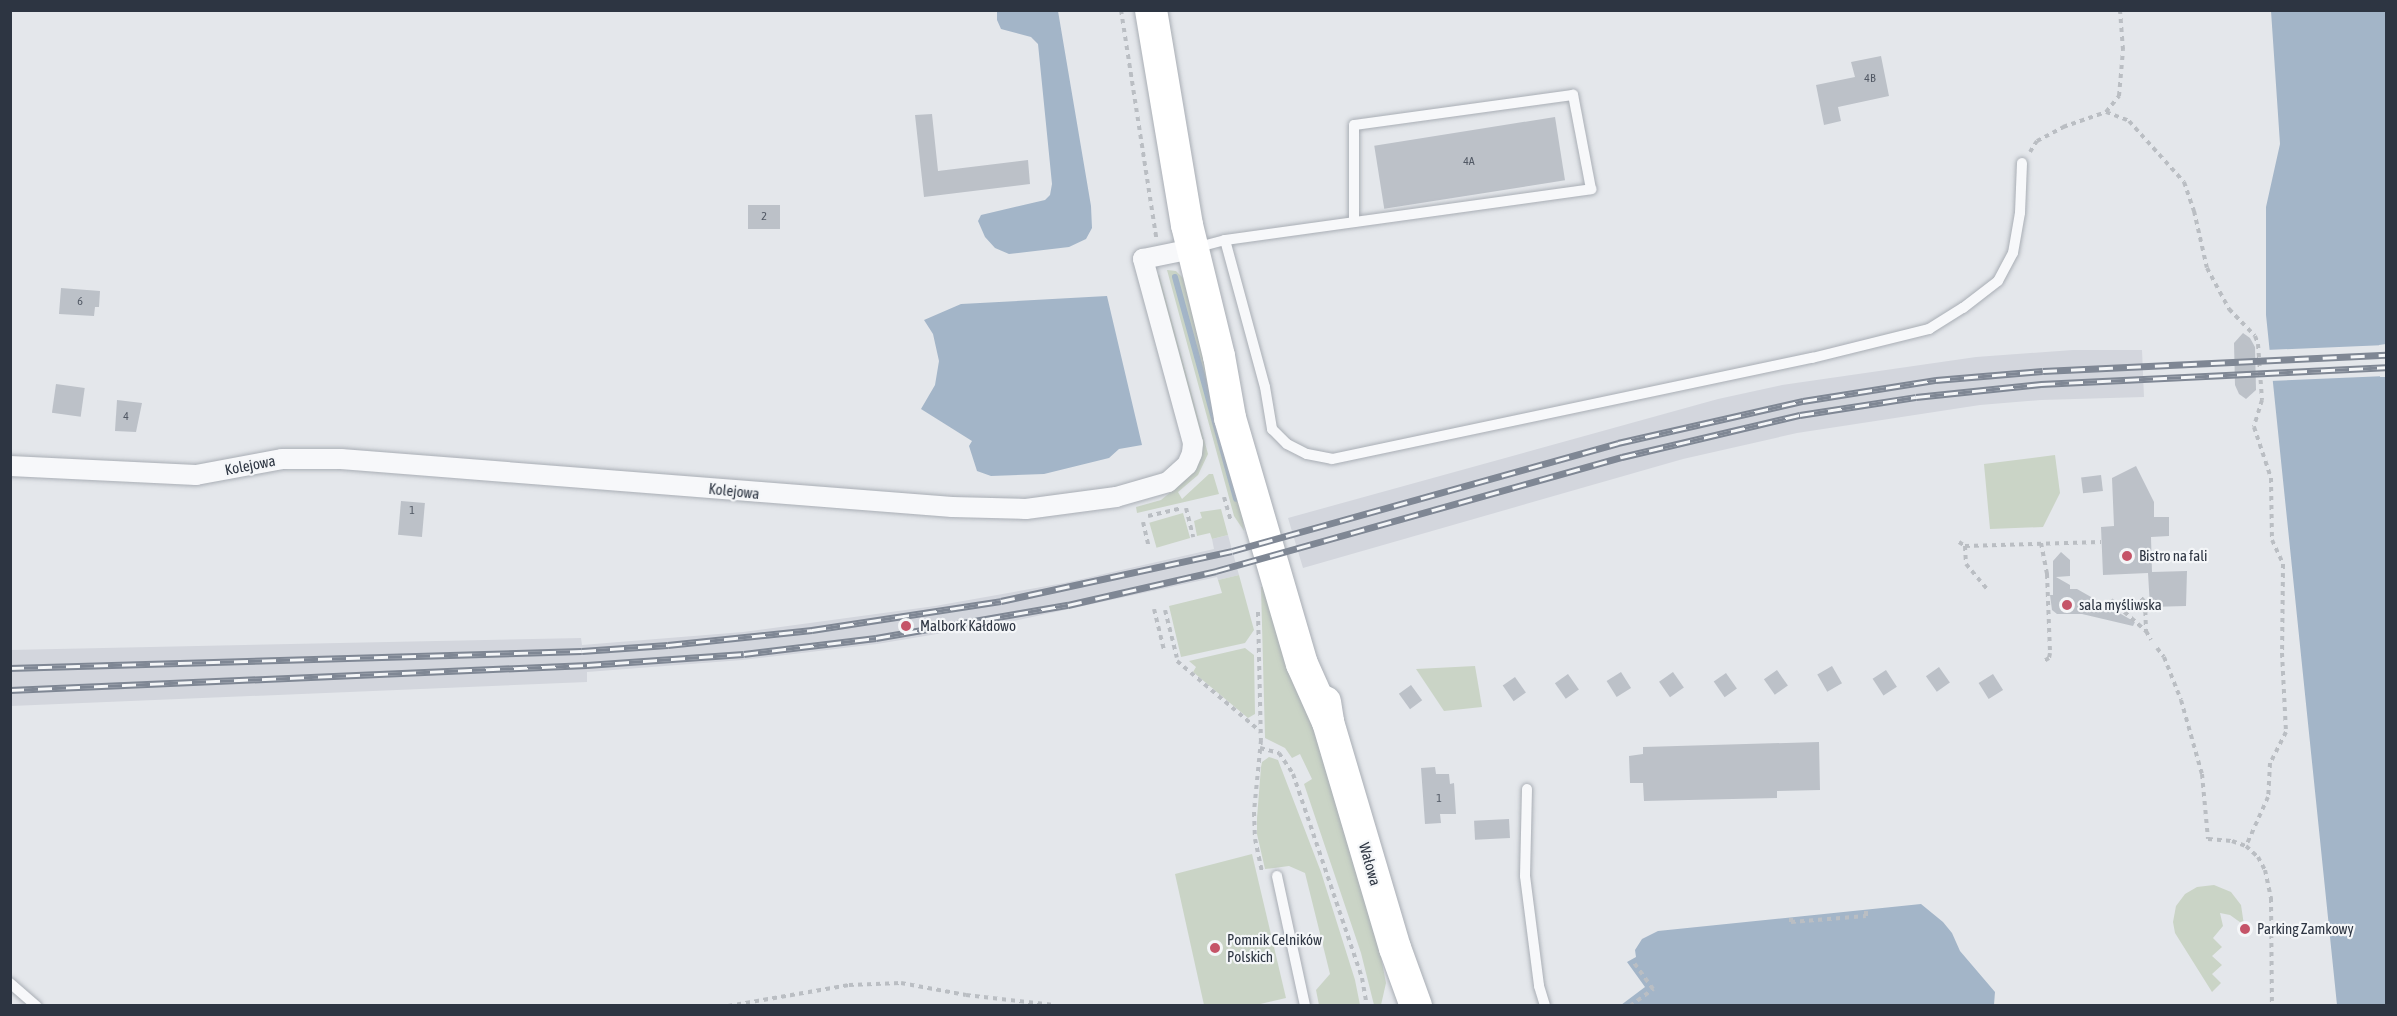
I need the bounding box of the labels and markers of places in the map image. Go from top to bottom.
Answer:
place label: Bistro na fali [2139,547,2208,565]
marker: Bistro na fali [2120,549,2134,563]
place label: sala myśliwska [2079,596,2162,614]
marker: sala myśliwska [2060,598,2074,612]
marker: Malbork Kałdowo [897,617,915,635]
place label: Malbork Kałdowo [920,617,1016,635]
place label: Parking Zamkowy [2257,920,2354,938]
marker: Parking Zamkowy [2238,922,2252,936]
place label: Pomnik Celników Polskich [1227,930,1322,965]
marker: Pomnik Celników Polskich [1208,941,1222,955]

